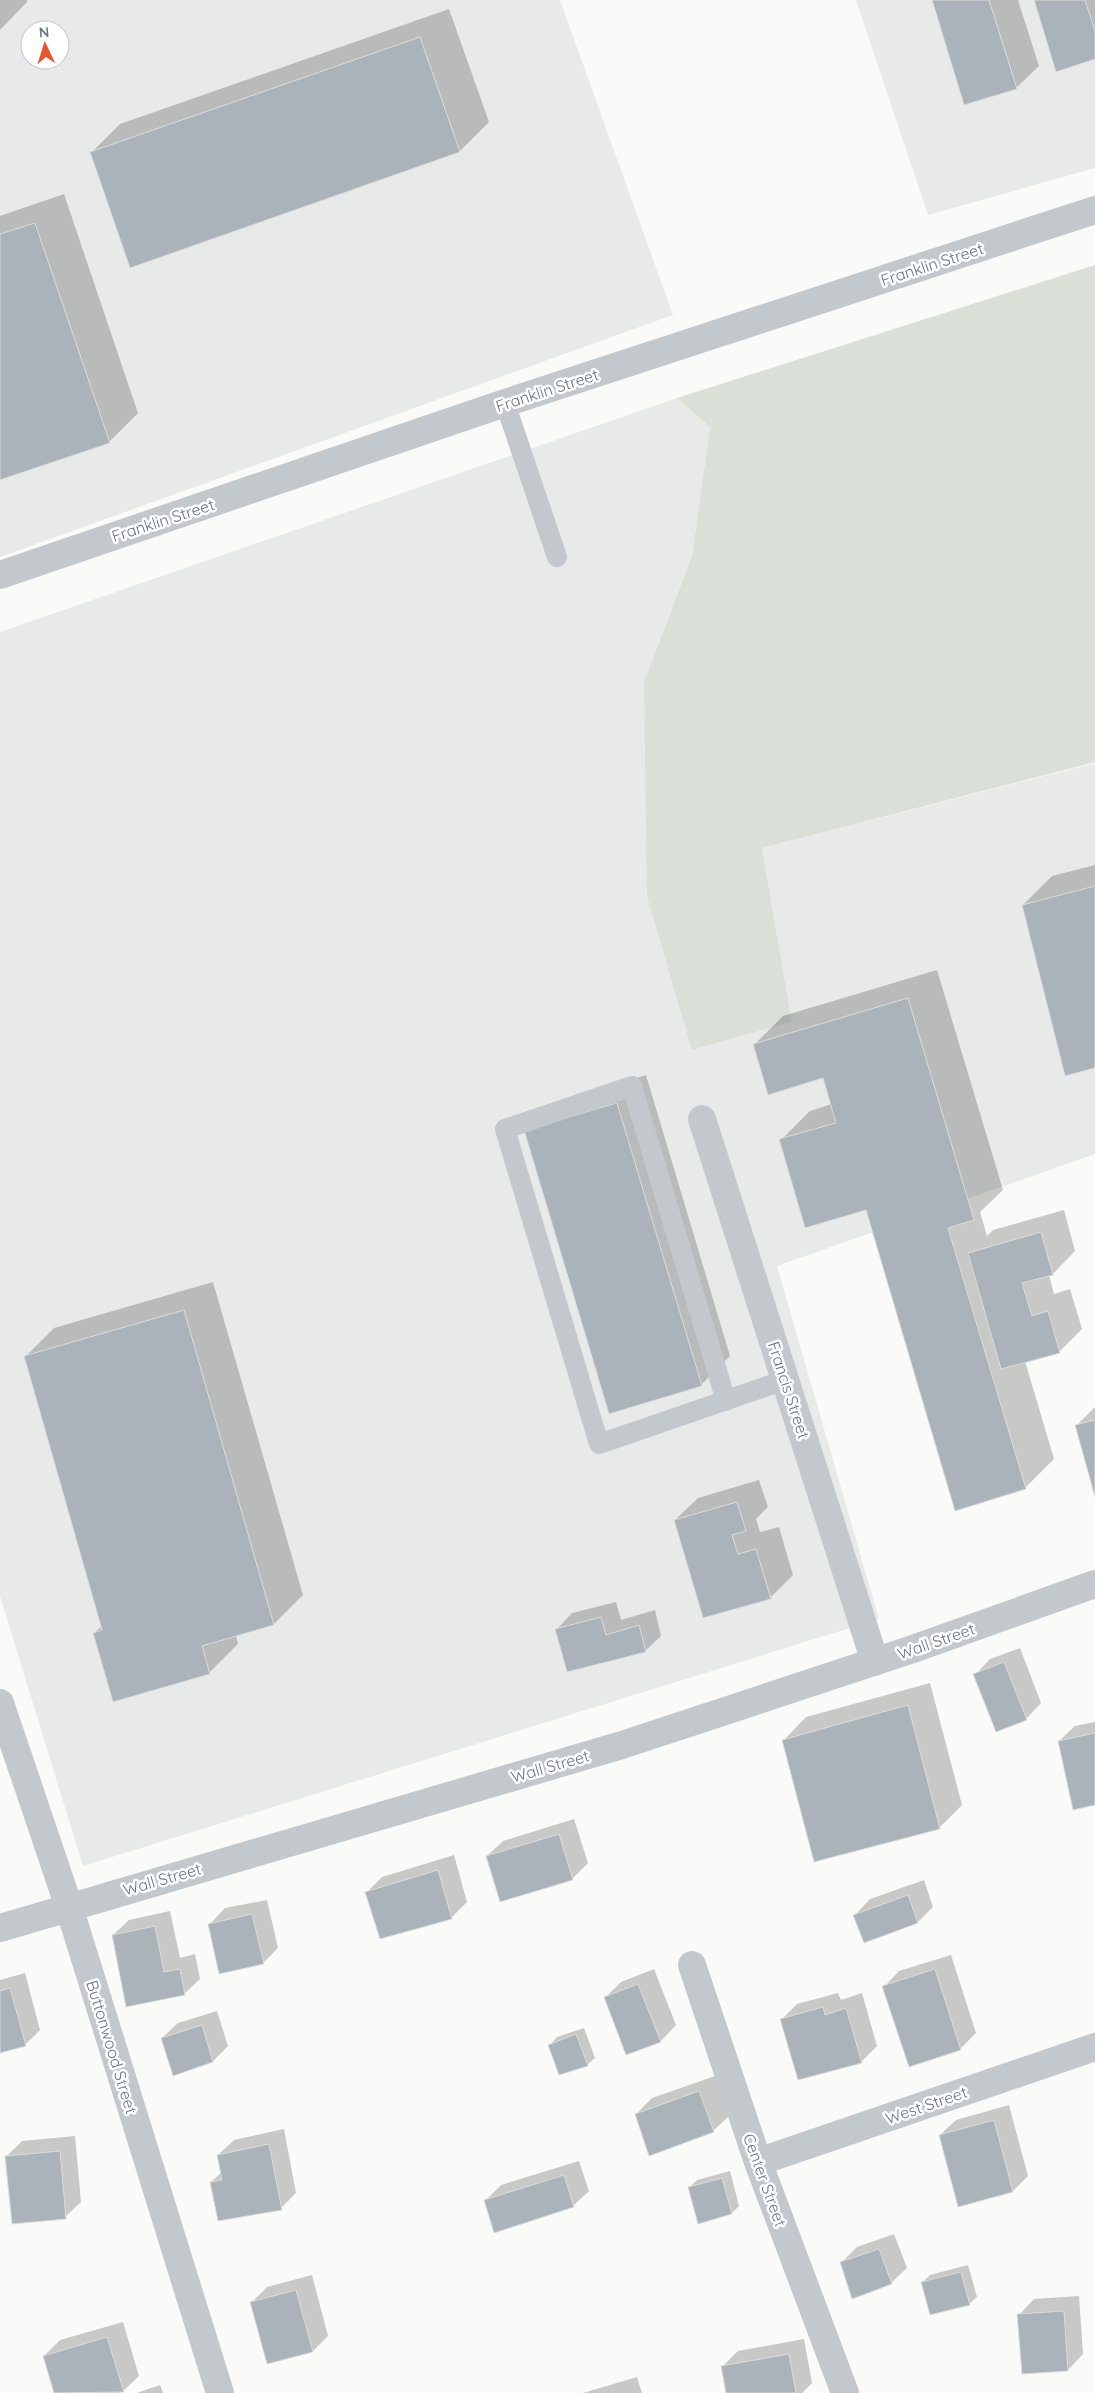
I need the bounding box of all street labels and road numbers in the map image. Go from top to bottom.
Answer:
street label: Franklin Street [878,238,986,290]
street label: Franklin Street [493,364,601,416]
street label: Franklin Street [109,494,217,546]
street label: Francis Street [764,1339,814,1441]
street label: Wall Street [895,1618,977,1664]
street label: Wall Street [509,1745,591,1787]
street label: Wall Street [121,1858,203,1900]
street label: Buttonwood Street [82,1978,142,2116]
street label: West Street [882,2082,970,2128]
street label: Center Street [739,2131,791,2229]

